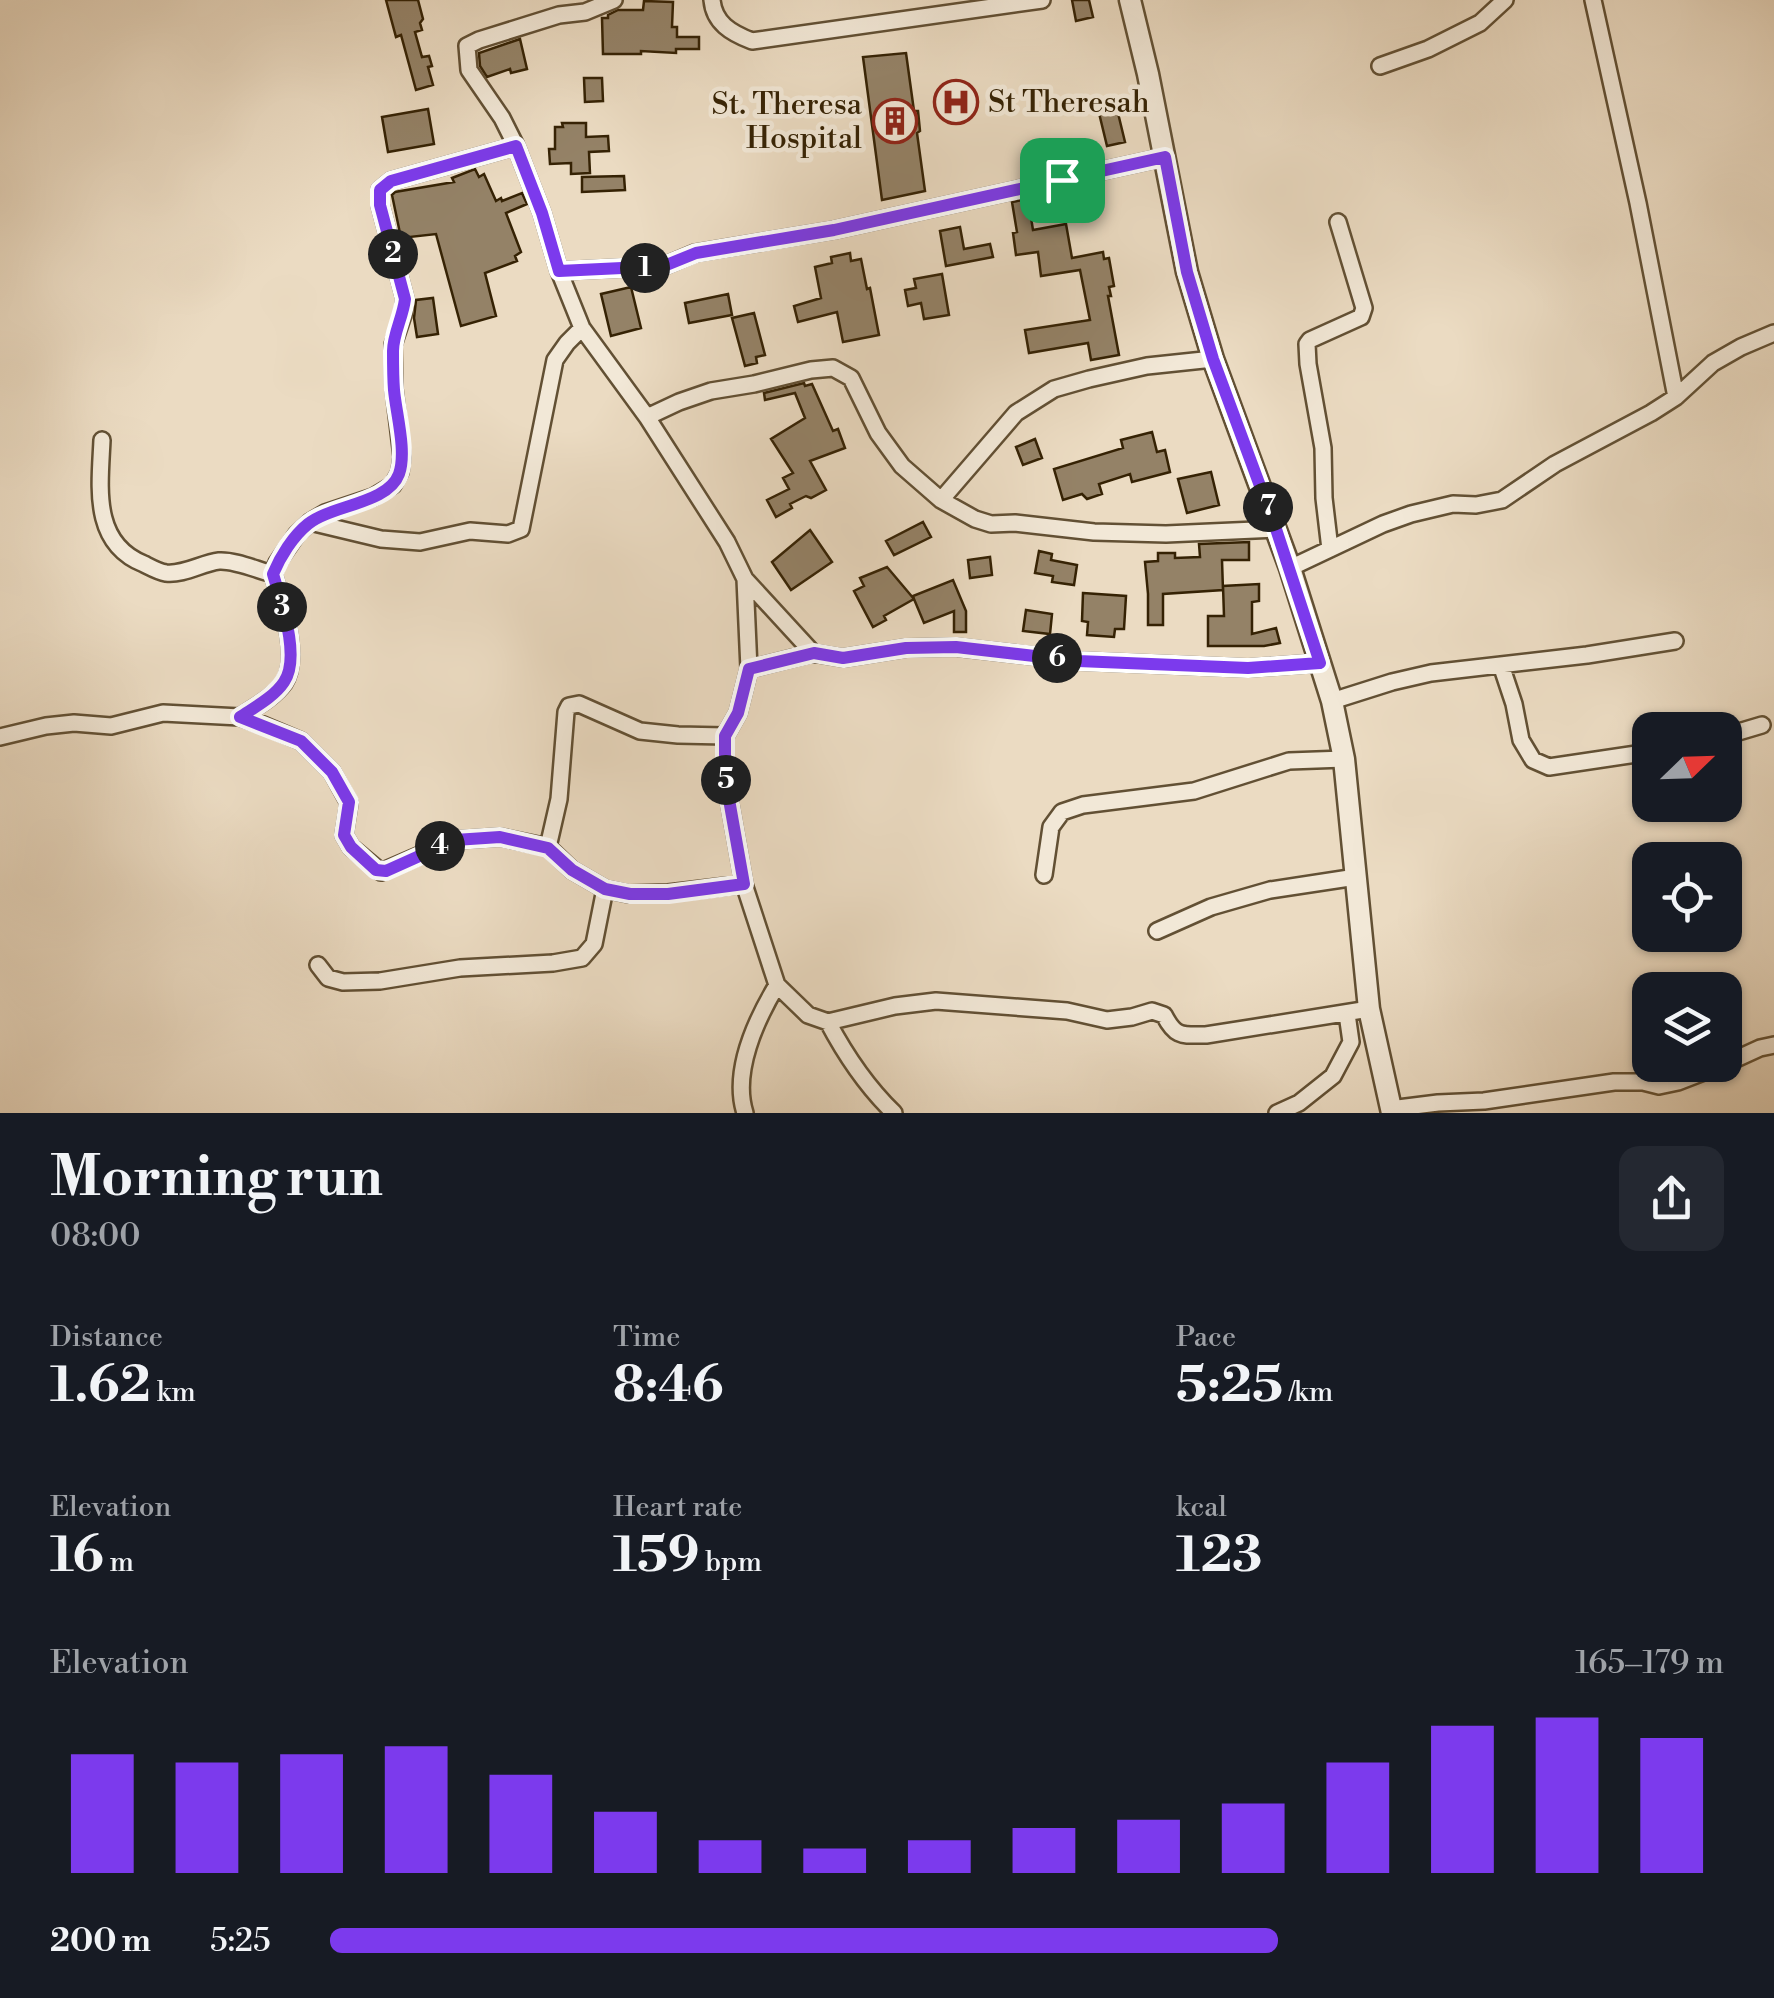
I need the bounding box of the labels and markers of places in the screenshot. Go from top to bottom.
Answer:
hospital icon: St Theresah [933,79,979,125]
place label: St Theresah [988,84,1150,122]
place label: St. Theresa Hospital [711,86,863,158]
building icon: St. Theresa Hospital [872,98,918,144]
pin [1020,138,1105,223]
pin: 2 [368,229,418,279]
pin: 1 [620,243,670,293]
pin: 7 [1243,482,1293,532]
pin: 3 [257,582,307,632]
pin: 6 [1032,633,1082,683]
pin: 5 [701,755,751,805]
pin: 4 [415,821,465,871]

